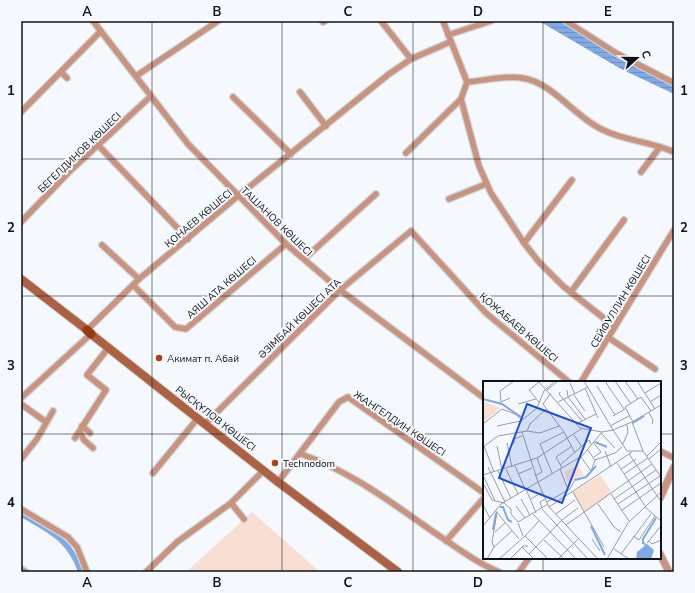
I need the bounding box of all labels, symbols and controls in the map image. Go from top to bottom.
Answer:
text: A [82,3,92,21]
text: B [213,3,222,21]
text: C [344,3,353,21]
text: D [473,3,483,21]
text: E [604,3,612,21]
north arrow [617,38,657,78]
text: С [638,48,654,61]
text: 1 [7,82,15,100]
text: 1 [680,82,688,100]
street label: БЕГЕЛДИНОВ КӨШЕСІ [35,109,124,196]
street label: ТАШАНОВ КӨШЕСІ [237,184,315,260]
street label: ҚОНАЕВ КӨШЕСІ [162,186,235,251]
text: 2 [7,219,15,237]
text: 2 [680,219,688,237]
street label: СЕЙФУЛЛИН КӨШЕСІ [587,252,654,351]
street label: АЯШ АТА КӨШЕСІ [184,254,260,322]
street label: ӘЗІМБАЙ КӨШЕСІ АТА [255,275,345,362]
street label: ҚОЖАБАЕВ КӨШЕСІ [476,290,561,366]
place label: Акимат п. Абай [167,352,239,366]
marker: Акимат п. Абай [154,353,164,363]
text: 3 [7,357,15,375]
text: 3 [680,357,688,375]
inset map [483,381,661,559]
street label: РЫСҚҰЛОВ КӨШЕСІ [172,383,258,455]
street label: ЖАНГЕЛДИН КӨШЕСІ [351,388,448,460]
place label: Technodom [283,457,335,471]
marker: Technodom [270,458,280,468]
text: 4 [7,494,15,512]
text: 4 [680,494,688,512]
text: A [82,574,92,592]
text: B [213,574,222,592]
text: C [344,574,353,592]
text: D [473,574,483,592]
text: E [604,574,612,592]

